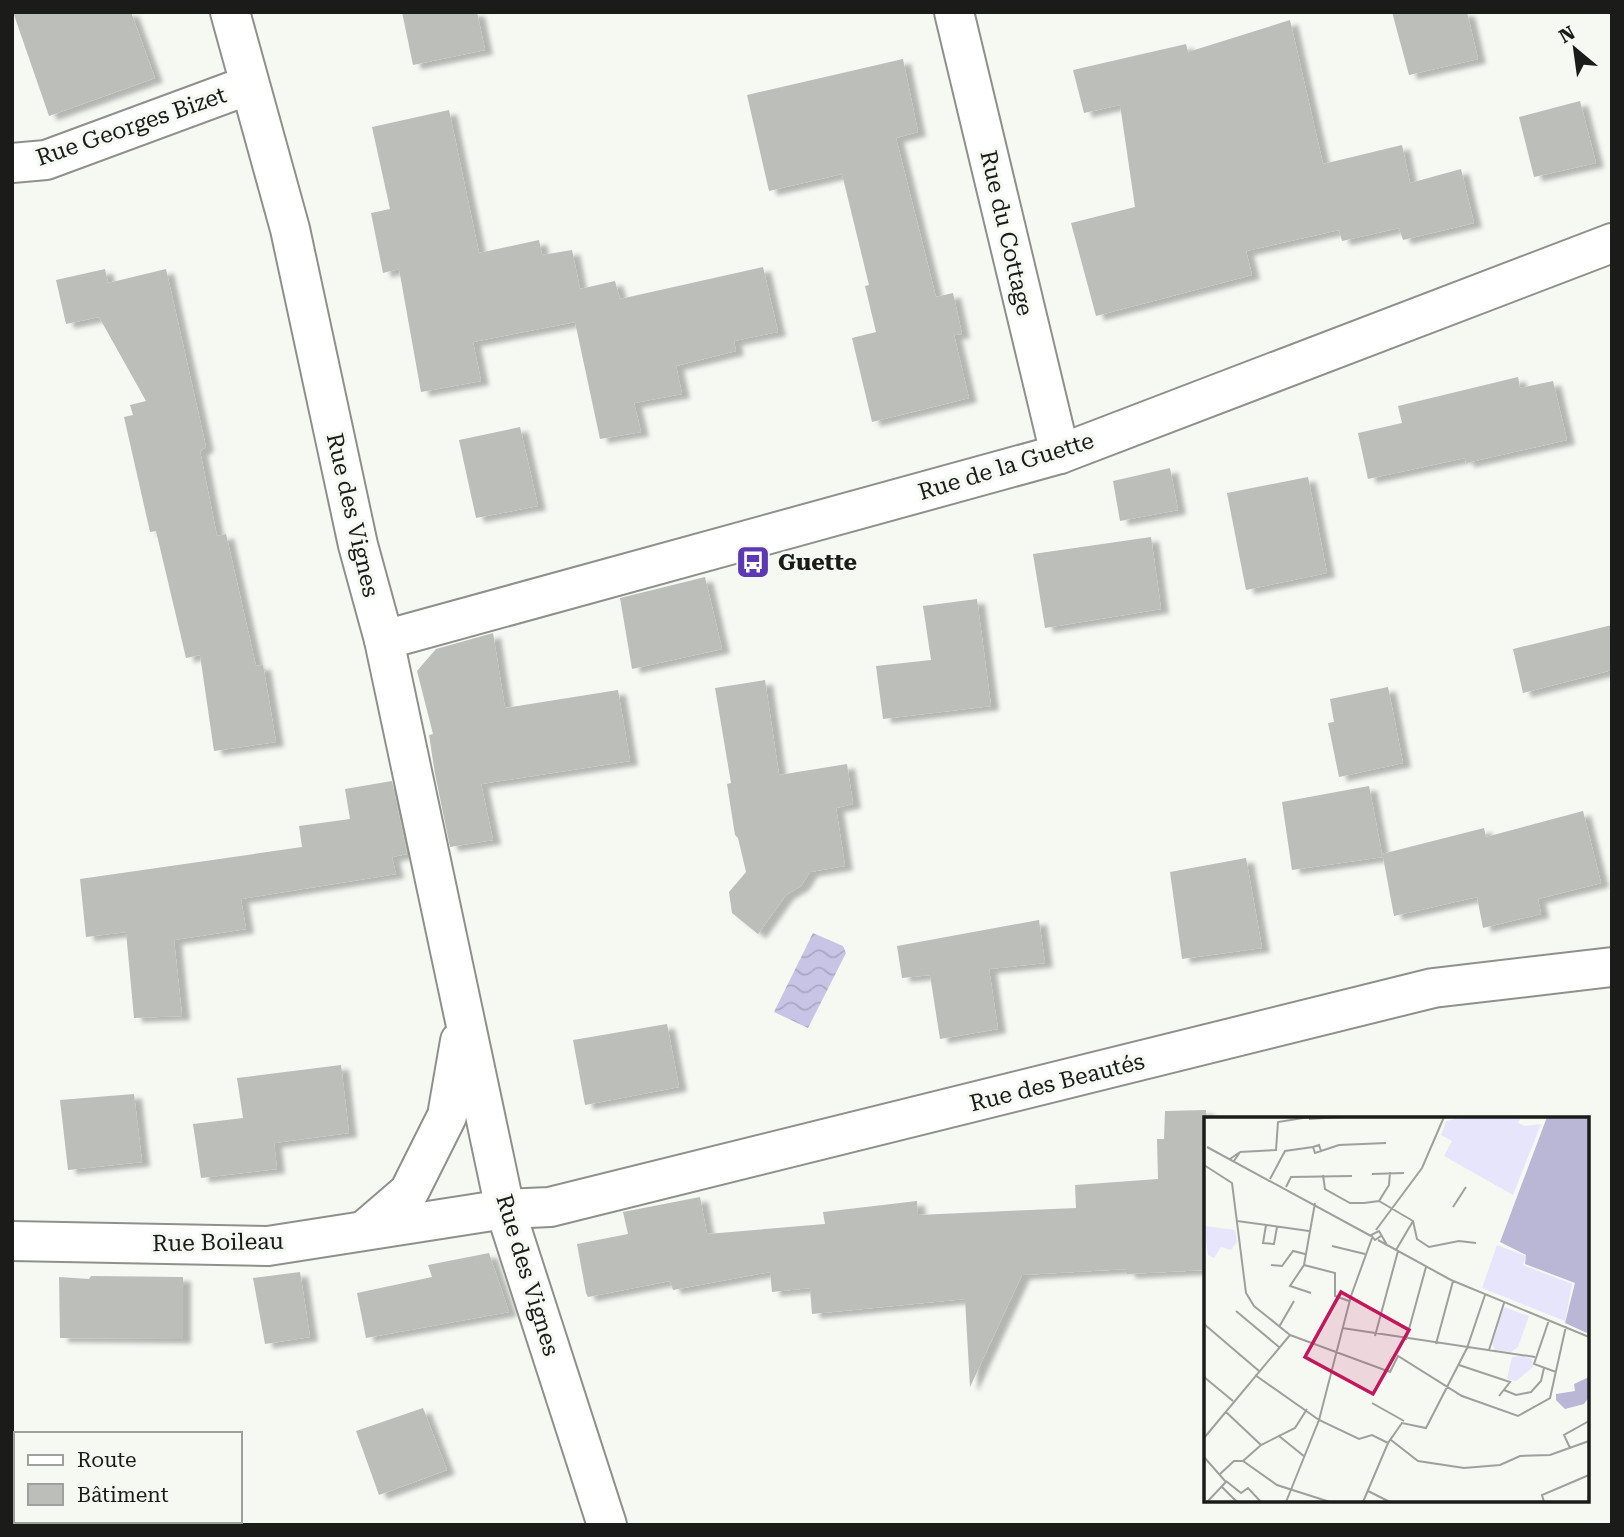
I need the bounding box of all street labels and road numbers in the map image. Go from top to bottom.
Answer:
street label: Rue Georges Bizet [33,81,230,172]
street label: Rue du Cottage [974,148,1039,318]
street label: Rue de la Guette [915,427,1097,506]
street label: Rue des Vignes [321,431,384,600]
street label: Rue des Beautés [967,1048,1147,1117]
street label: Rue des Vignes [490,1191,565,1359]
street label: Rue Boileau [152,1228,284,1257]

